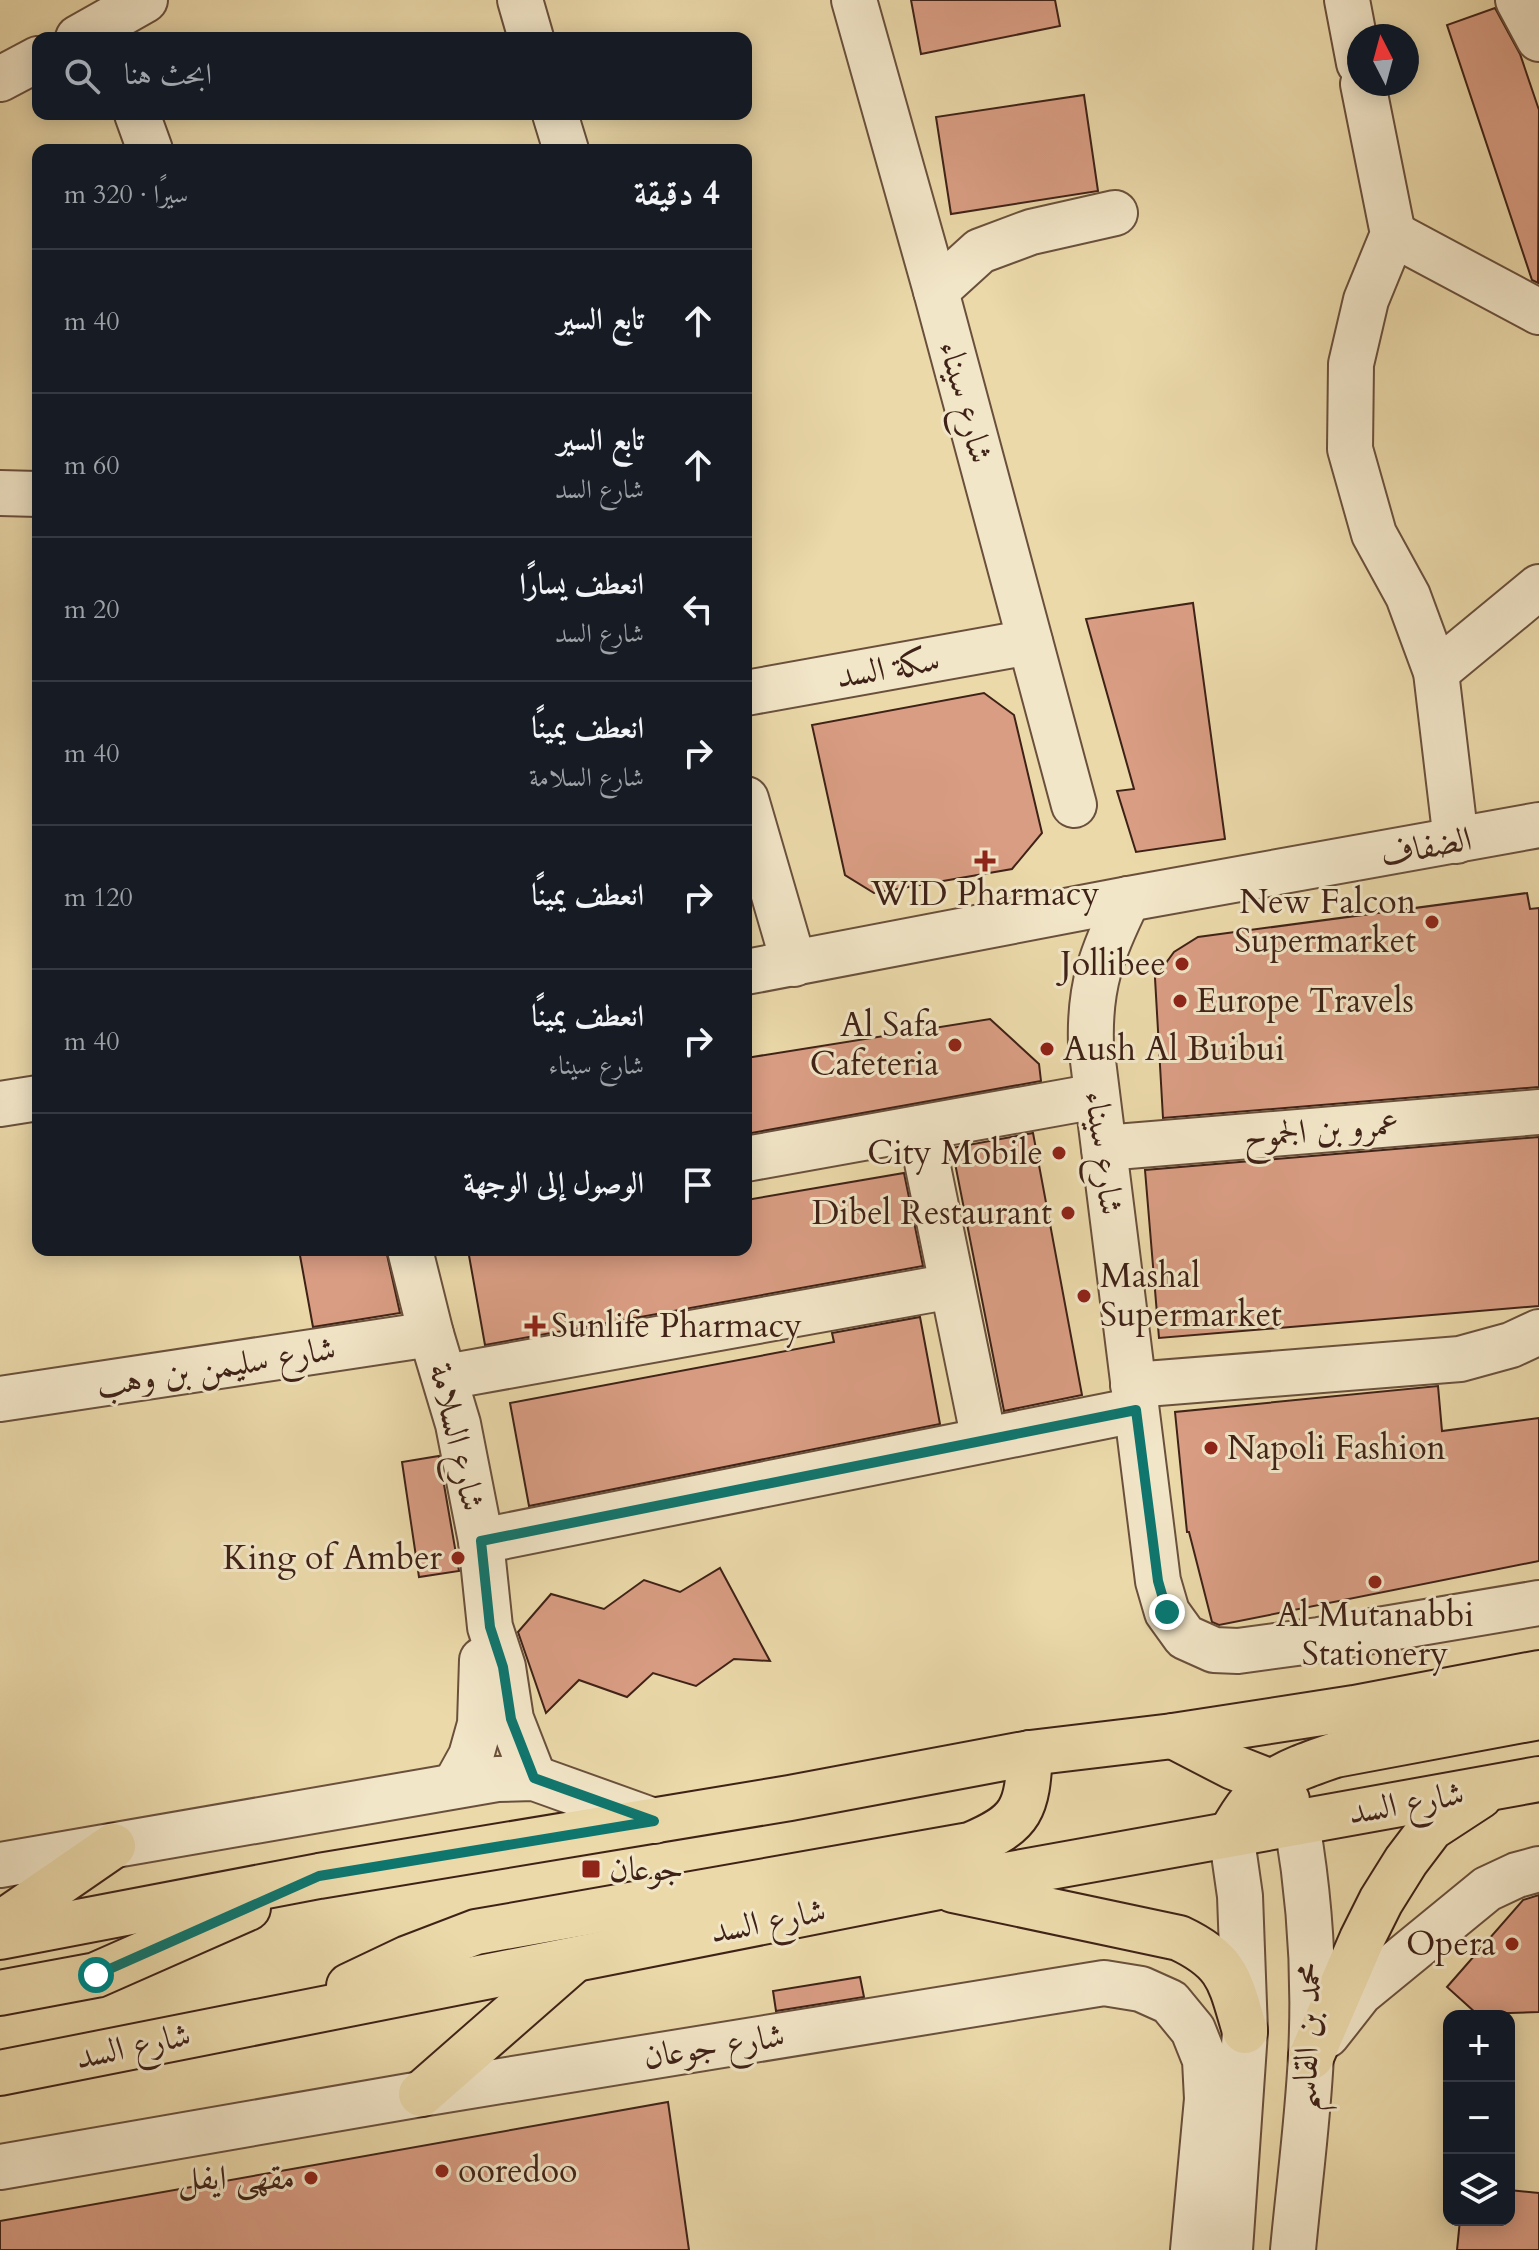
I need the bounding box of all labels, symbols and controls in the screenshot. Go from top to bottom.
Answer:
north arrow [1347,24,1419,96]
search box [32,32,752,120]
icon: search [60,54,104,98]
text: ابحث هنا [124,54,212,95]
text: 4 دقيقة [634,170,720,216]
text: سيرًا · 320 m [64,177,188,212]
text: تابع السير [558,299,644,340]
icon: ahead [676,299,720,343]
text: 40 m [64,304,120,339]
street label: شارع سيناء [923,336,1004,470]
text: تابع السير [558,420,644,461]
icon: ahead [676,443,720,487]
text: 60 m [64,448,120,483]
text: شارع السد [555,472,644,507]
text: انعطف يسارًا [519,564,644,605]
icon: left [676,587,720,631]
text: 20 m [64,592,120,627]
text: شارع السد [555,616,644,651]
street label: سكة السد [833,636,943,700]
text: انعطف يمينًا [531,708,644,749]
icon: right [676,731,720,775]
text: 40 m [64,736,120,771]
text: شارع السلامة [529,760,644,795]
street label: الضفاف [1376,816,1476,878]
marker: WID Pharmacy [976,852,994,870]
place label: WID Pharmacy [870,871,1099,917]
text: انعطف يمينًا [531,875,644,916]
icon: right [676,875,720,919]
place label: New Falcon Supermarket [1234,879,1416,964]
text: 120 m [64,880,133,915]
marker: New Falcon Supermarket [1423,913,1441,931]
place label: Jollibee [1055,941,1166,987]
marker: Jollibee [1173,955,1191,973]
place label: Europe Travels [1196,978,1414,1024]
marker: Europe Travels [1171,992,1189,1010]
text: انعطف يمينًا [531,996,644,1037]
place label: Al Safa Cafeteria [810,1002,939,1087]
icon: right [676,1019,720,1063]
text: 40 m [64,1024,120,1059]
place label: Aush Al Buibui [1063,1026,1285,1072]
marker: Al Safa Cafeteria [946,1036,964,1054]
marker: Aush Al Buibui [1038,1040,1056,1058]
text: شارع سيناء [549,1048,644,1083]
street label: شارع سيناء [1069,1088,1134,1218]
street label: عمرو بن الجموح [1241,1100,1402,1166]
place label: City Mobile [867,1130,1043,1176]
marker: City Mobile [1050,1144,1068,1162]
text: الوصول إلى الوجهة [464,1163,644,1204]
icon: arrive [676,1163,720,1207]
place label: Dibel Restaurant [812,1190,1052,1236]
marker: Dibel Restaurant [1059,1204,1077,1222]
place label: Mashal Supermarket [1100,1253,1282,1338]
marker: Mashal Supermarket [1075,1287,1093,1305]
place label: Sunlife Pharmacy [551,1303,802,1349]
marker: Sunlife Pharmacy [526,1317,544,1335]
street label: شارع سليمن بن وهب [93,1325,340,1414]
street label: شارع السلامة [413,1359,496,1517]
place label: Napoli Fashion [1227,1425,1446,1471]
marker: Napoli Fashion [1202,1439,1220,1457]
place label: King of Amber [223,1535,443,1581]
marker: King of Amber [449,1549,467,1567]
marker: Al Mutanabbi Stationery [1366,1573,1384,1591]
place label: Al Mutanabbi Stationery [1276,1592,1474,1677]
route end [1149,1594,1185,1630]
street label: شارع السد [1344,1770,1468,1841]
place label: جوعان [609,1846,684,1892]
marker: جوعان [580,1858,602,1880]
street label: شارع السد [706,1887,831,1960]
place label: Opera [1406,1921,1496,1967]
marker: Opera [1503,1935,1521,1953]
route start [78,1957,114,1993]
street label: محمد بن القاسم [1281,1962,1343,2113]
map controls [1443,2010,1515,2226]
button: + [1443,2010,1515,2082]
street label: شارع السد [71,2011,196,2086]
street label: شارع جوعان [640,2012,789,2085]
button: − [1443,2082,1515,2154]
place label: ooredoo [458,2148,577,2194]
button: layers [1443,2154,1515,2226]
place label: مقهى ايفل [178,2155,295,2201]
marker: ooredoo [433,2162,451,2180]
marker: مقهى ايفل [302,2169,320,2187]

